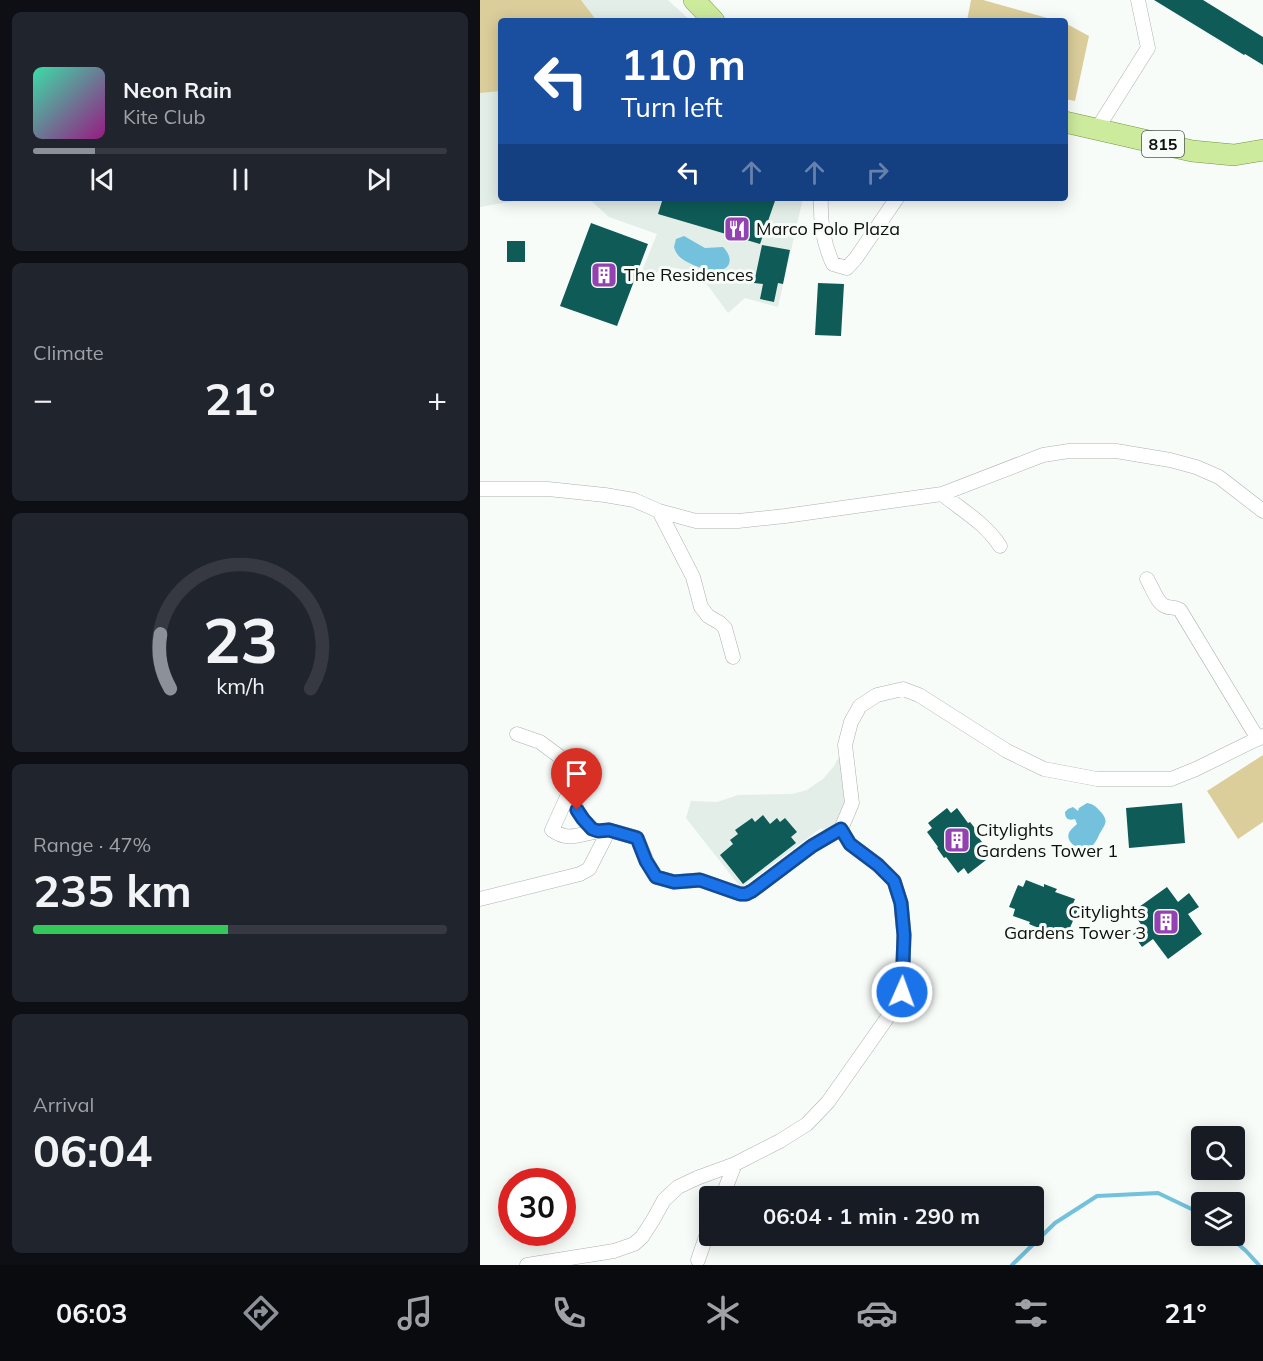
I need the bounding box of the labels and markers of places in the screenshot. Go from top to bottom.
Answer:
restaurant icon: Marco Polo Plaza [722,214,752,244]
place label: Marco Polo Plaza [756,217,900,240]
building icon: The Residences [589,260,619,290]
place label: The Residences [624,263,754,286]
pin [551,748,602,810]
place label: Citylights Gardens Tower 1 [976,818,1118,862]
building icon: Citylights Gardens Tower 1 [942,825,972,855]
place label: Citylights Gardens Tower 3 [1004,900,1146,944]
building icon: Citylights Gardens Tower 3 [1151,907,1181,937]

